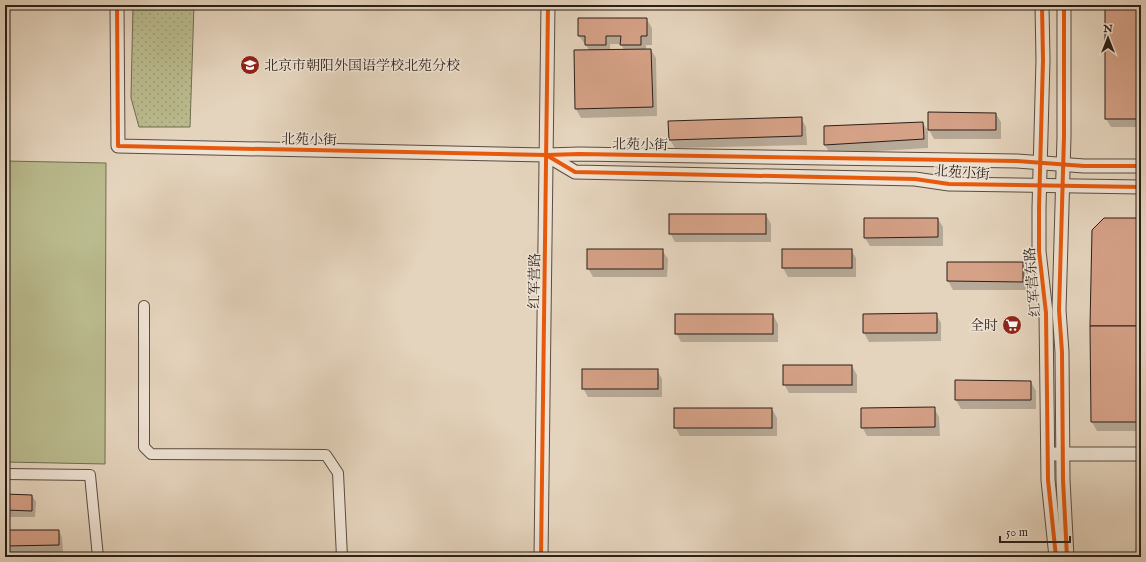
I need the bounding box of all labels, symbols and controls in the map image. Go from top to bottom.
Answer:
north arrow [1088,18,1128,58]
text: N [1102,22,1113,36]
school or university icon: 北京市朝阳外国语学校北苑分校 [239,54,261,76]
place label: 北京市朝阳外国语学校北苑分校 [264,57,460,75]
street label: 北苑小街 [281,131,337,149]
street label: 北苑小街 [612,136,668,154]
street label: 北苑小街 [933,162,990,184]
street label: 红军营东路 [1021,246,1045,318]
street label: 红军营路 [526,253,544,309]
supermarket icon: 全时 [1001,314,1023,336]
place label: 全时 [970,317,998,335]
scale bar [1000,518,1070,544]
text: 50 m [1006,525,1028,540]

